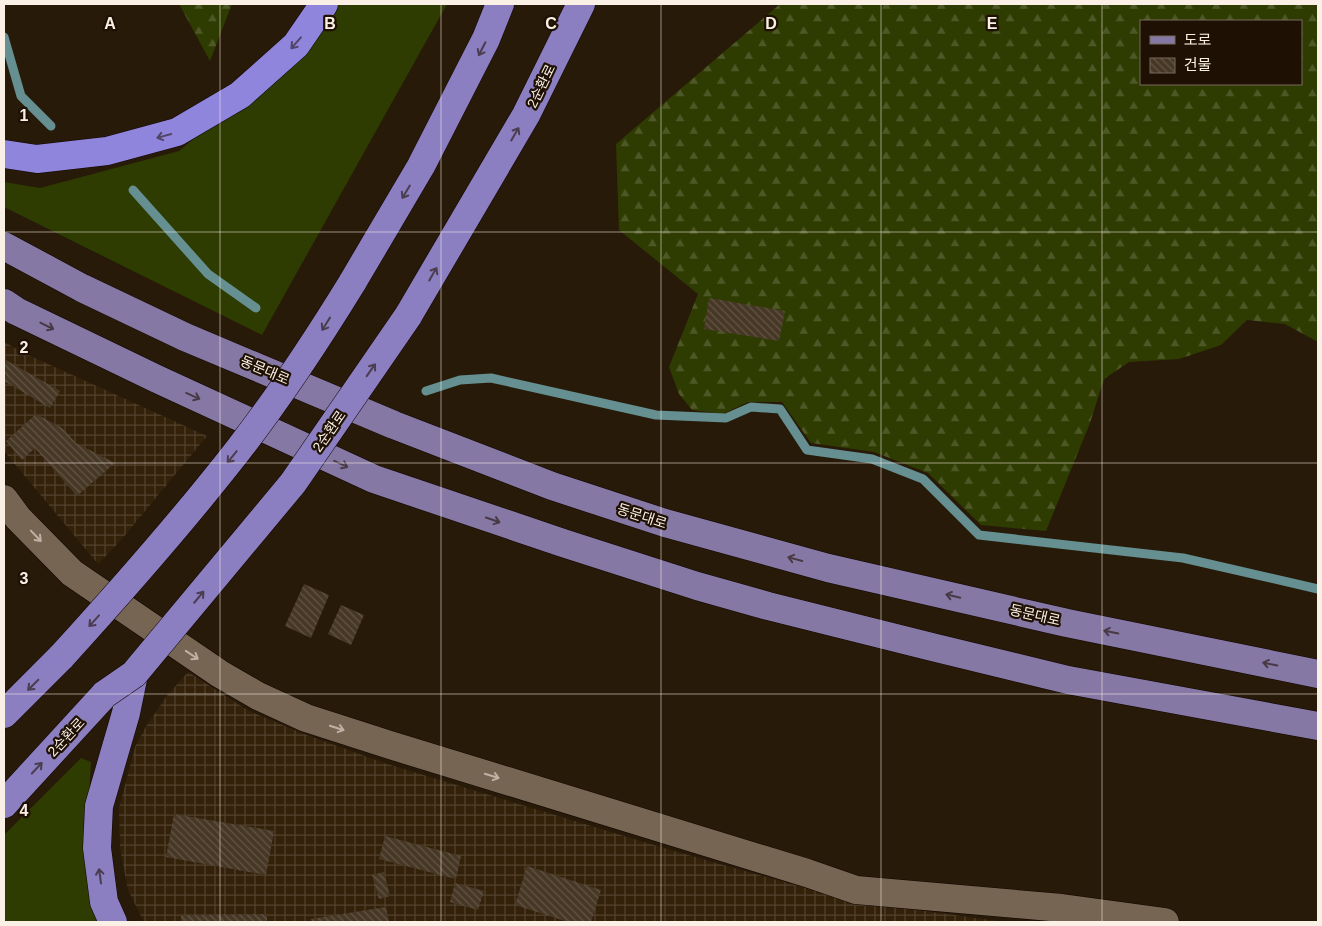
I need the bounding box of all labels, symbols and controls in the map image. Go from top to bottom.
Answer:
text: A [104,15,116,32]
text: B [324,15,336,32]
text: C [545,15,557,32]
text: D [765,15,777,32]
text: E [987,15,998,32]
legend [1140,20,1302,85]
text: 도로 [1184,31,1212,48]
one-way arrow [290,37,301,50]
one-way arrow [477,41,487,56]
text: 건물 [1184,56,1212,73]
street label: 2순환로 [524,62,558,110]
text: 1 [20,107,29,124]
one-way arrow [510,127,520,142]
one-way arrow [157,132,173,141]
one-way arrow [400,185,410,199]
one-way arrow [428,268,438,282]
one-way arrow [321,317,331,331]
one-way arrow [39,322,54,331]
text: 2 [20,339,29,356]
street label: 동문대로 [238,353,292,387]
one-way arrow [366,363,376,377]
one-way arrow [185,391,200,401]
street label: 2순환로 [309,407,349,455]
one-way arrow [227,450,238,463]
one-way arrow [333,460,348,469]
street label: 동문대로 [615,500,669,532]
one-way arrow [485,516,501,525]
one-way arrow [30,530,42,542]
one-way arrow [787,553,803,563]
text: 3 [20,570,29,587]
one-way arrow [194,590,205,603]
one-way arrow [945,591,961,600]
street label: 동문대로 [1008,601,1062,629]
one-way arrow [88,614,100,627]
one-way arrow [1104,627,1120,636]
one-way arrow [185,650,199,660]
one-way arrow [1263,659,1279,669]
one-way arrow [26,679,39,691]
street label: 2순환로 [44,714,88,759]
one-way arrow [329,723,345,733]
one-way arrow [31,761,43,774]
one-way arrow [484,772,500,782]
text: 4 [20,802,29,819]
one-way arrow [95,868,105,884]

